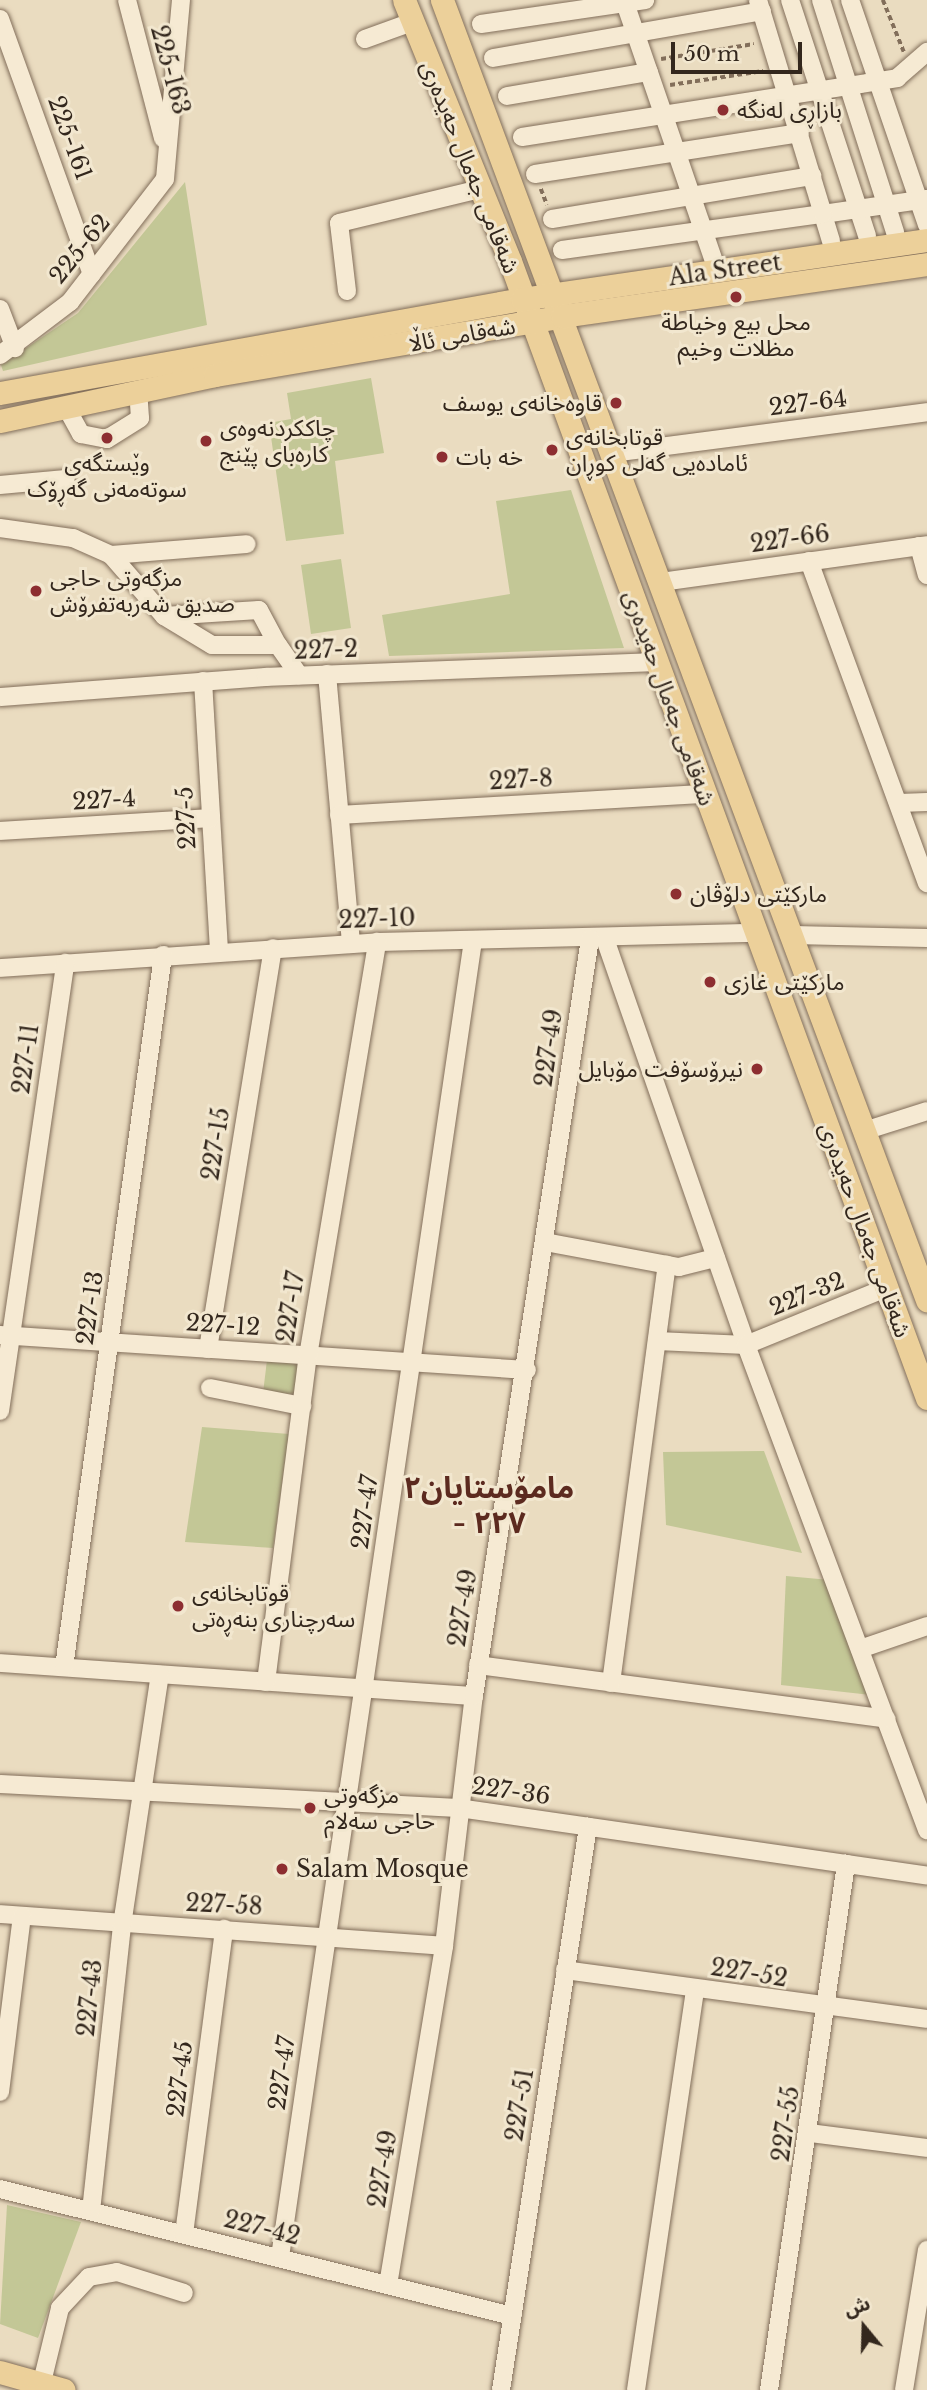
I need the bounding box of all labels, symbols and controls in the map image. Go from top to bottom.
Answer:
street label: 225-163 [145,22,195,118]
scale bar [675,28,806,72]
text: 50 m [684,41,739,67]
street label: شەقامی جەمال حەیدەری [415,57,525,277]
street label: 225-161 [42,92,98,184]
place label: بازاڕی لەنگە [737,96,842,124]
marker: بازاڕی لەنگە [715,102,731,118]
street label: 225-62 [44,209,116,289]
street label: Ala Street [667,248,783,292]
marker: محل بيع وخياطة مظلات وخيم [728,289,744,305]
place label: محل بيع وخياطة مظلات وخيم [661,308,811,362]
street label: شه‌قامی ئاڵا [406,312,518,358]
street label: 227-64 [767,385,849,421]
place label: قاوەخانەی یوسف [443,389,602,417]
marker: قاوەخانەی یوسف [608,395,624,411]
place label: چاككردنەوەی كارەبای پێنج [220,414,335,468]
place label: قوتابخانەی ئامادەیی گەلی کوڕان [566,423,748,477]
marker: وێستگەی سوتەمەنی گەڕۆک [99,430,115,446]
marker: چاككردنەوەی كارەبای پێنج [198,433,214,449]
marker: قوتابخانەی ئامادەیی گەلی کوڕان [544,442,560,458]
place label: خه بات [456,443,523,471]
place label: وێستگەی سوتەمەنی گەڕۆک [27,449,187,503]
marker: خه بات [434,449,450,465]
street label: 227-66 [749,520,831,558]
place label: مزگەوتی حاجی صدیق شەربەتفرۆش [50,564,235,618]
marker: مزگەوتی حاجی صدیق شەربەتفرۆش [28,583,44,599]
street label: شەقامی جەمال حەیدەری [617,587,721,809]
street label: 227-2 [293,635,359,665]
street label: 227-8 [488,765,554,795]
street label: 227-4 [72,785,136,815]
street label: 227-5 [171,786,201,850]
place label: ماركێتی دلۆڤان [690,880,827,908]
marker: ماركێتی دلۆڤان [668,886,684,902]
street label: 227-10 [338,904,416,934]
place label: ماركێتی غازی [724,968,845,996]
marker: ماركێتی غازی [702,974,718,990]
street label: 227-49 [530,1007,568,1089]
street label: 227-11 [7,1022,45,1096]
place label: نیرۆسۆفت مۆبایل [578,1055,743,1083]
marker: نیرۆسۆفت مۆبایل [749,1061,765,1077]
street label: 227-15 [197,1106,235,1182]
street label: شەقامی جەمال حەیدەری [813,1119,917,1341]
street label: 227-32 [765,1267,849,1321]
street label: 227-13 [71,1269,109,1347]
street label: 227-17 [272,1269,310,1345]
street label: 227-12 [185,1309,261,1341]
district label: مامۆستایان٢ - ٢٢٧ [404,1470,574,1540]
street label: 227-47 [346,1473,384,1551]
street label: 227-49 [443,1567,483,1649]
place label: قوتابخانەی سەرچناری بنەڕەتی [192,1579,355,1633]
marker: قوتابخانەی سەرچناری بنەڕەتی [170,1598,186,1614]
street label: 227-36 [470,1772,552,1810]
place label: مزگەوتی حاجی سەلام [324,1781,435,1835]
marker: مزگەوتی حاجی سەلام [302,1800,318,1816]
place label: Salam Mosque [296,1855,469,1883]
marker: Salam Mosque [274,1861,290,1877]
street label: 227-58 [185,1889,263,1921]
street label: 227-52 [709,1953,789,1993]
street label: 227-43 [72,1958,108,2038]
street label: 227-47 [263,2034,301,2112]
street label: 227-45 [162,2039,198,2119]
street label: 227-51 [501,2067,539,2143]
street label: 227-55 [767,2084,805,2164]
street label: 227-49 [363,2128,403,2210]
street label: 227-42 [221,2205,303,2251]
north arrow [829,2292,899,2362]
text: ش [841,2292,873,2322]

